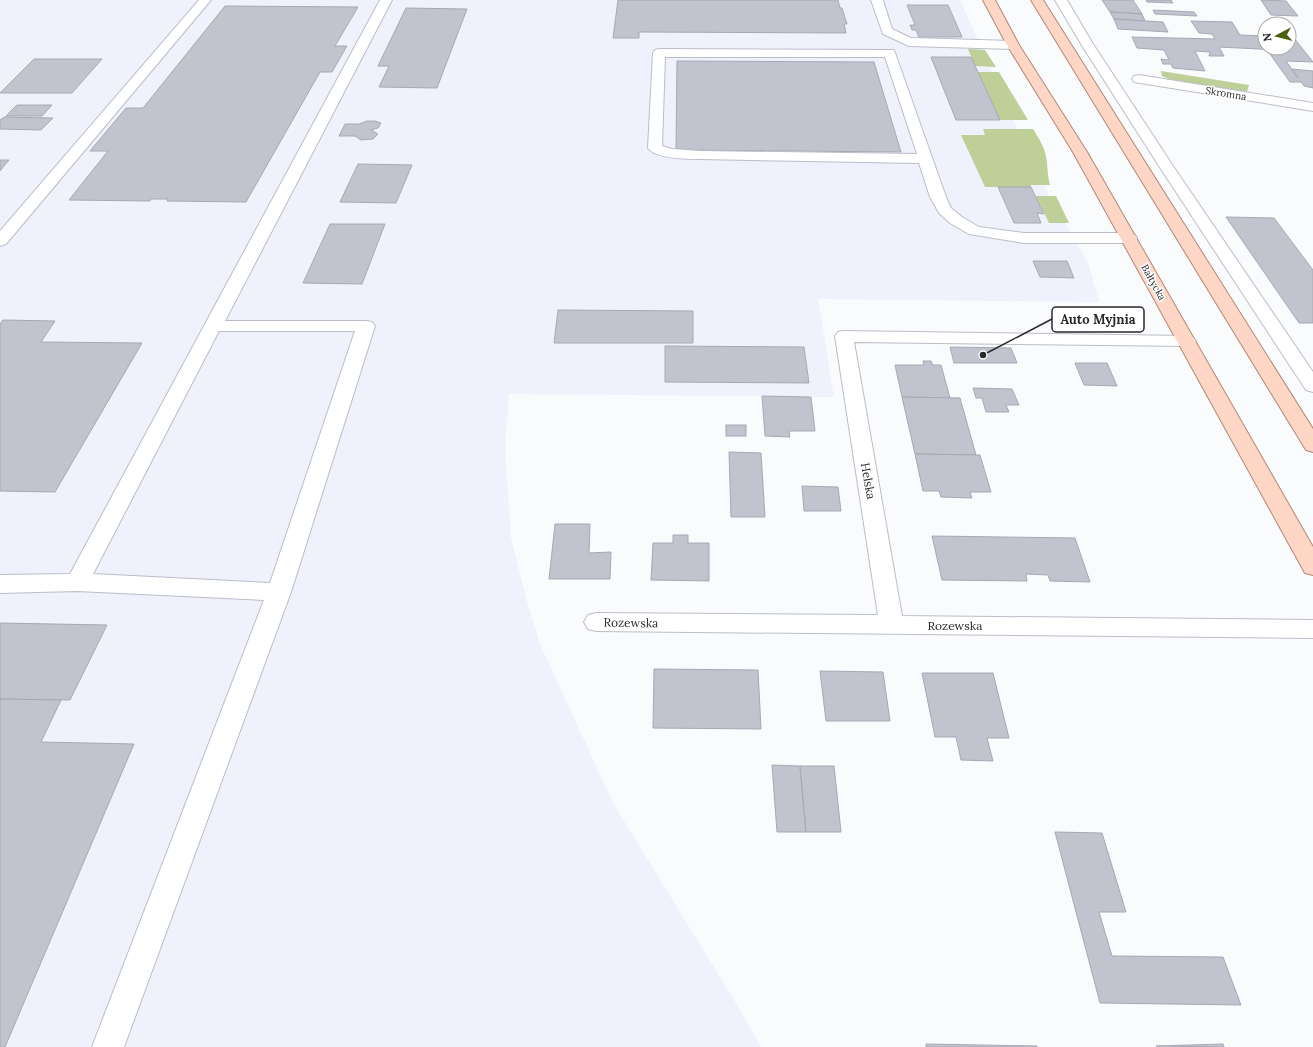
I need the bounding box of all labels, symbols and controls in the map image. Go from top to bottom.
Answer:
north arrow [1257,16,1297,56]
text: N [1260,32,1275,42]
street label: Skromna [1204,84,1247,103]
street label: Bałtycka [1138,262,1169,303]
callout: Auto Myjnia [1052,307,1144,332]
text: Auto Myjnia [1060,311,1136,328]
street label: Helska [858,461,879,500]
street label: Rozewska [603,615,659,630]
street label: Rozewska [928,618,982,633]

